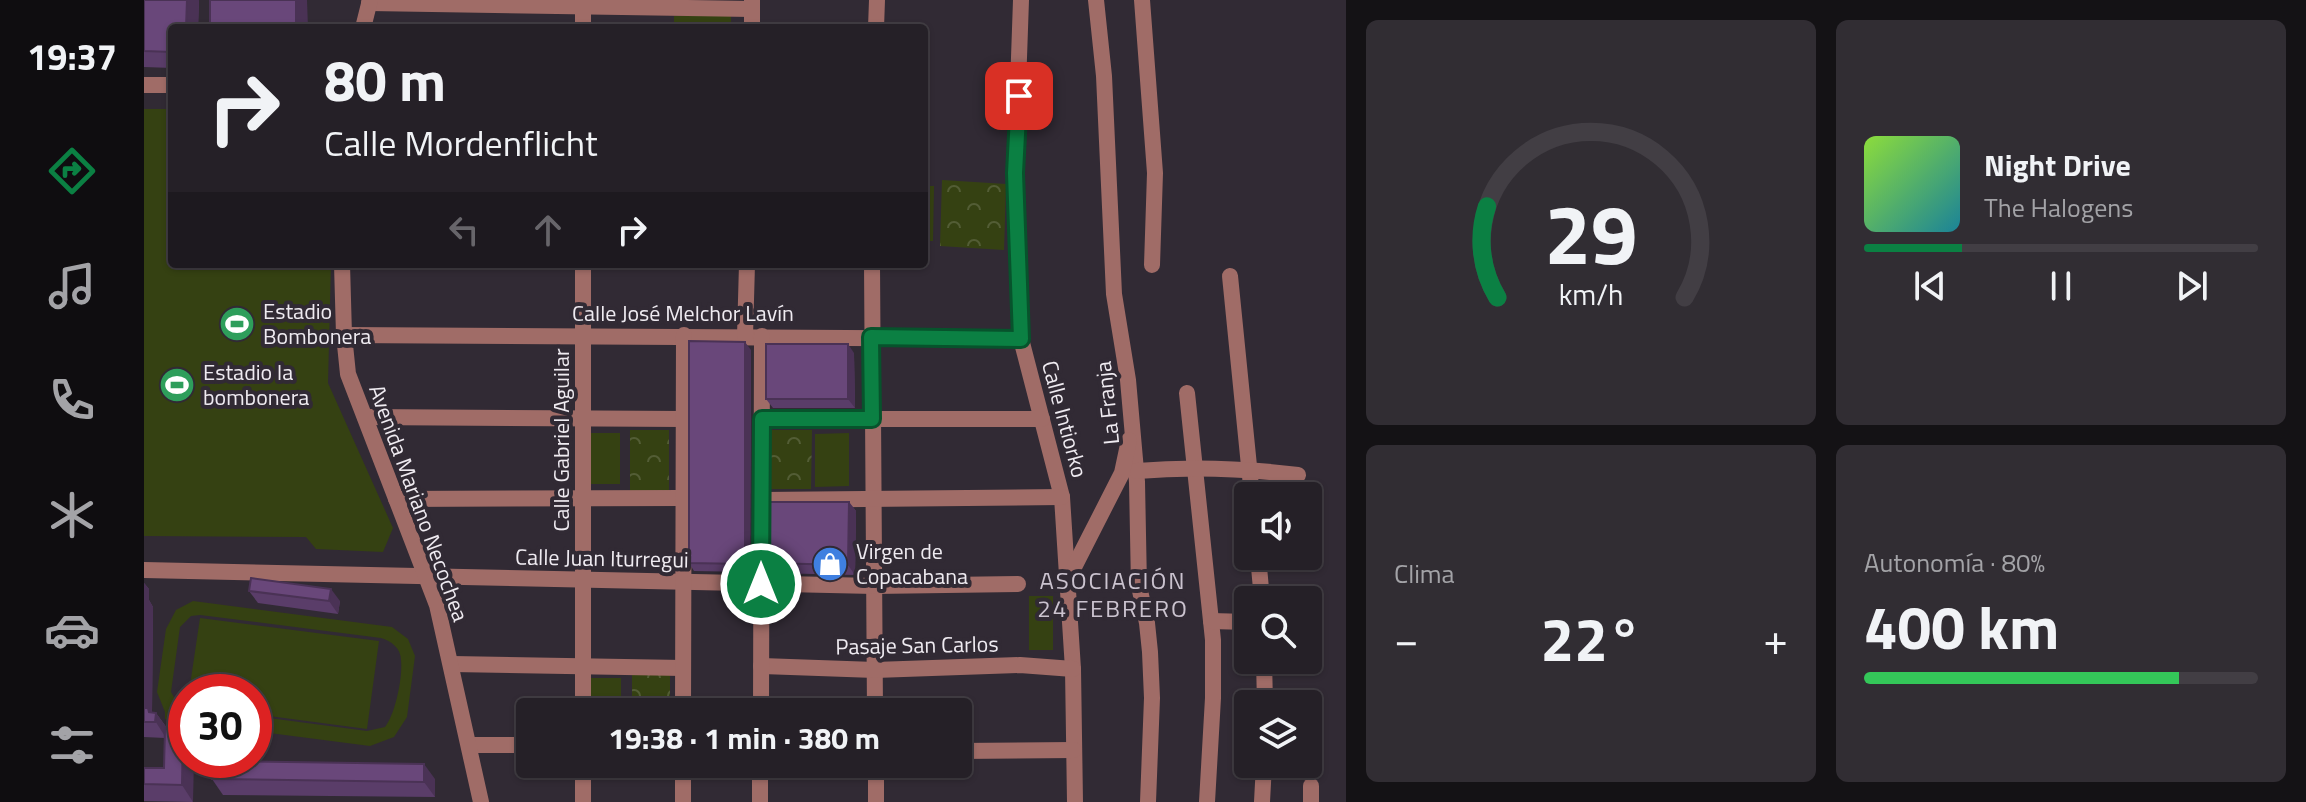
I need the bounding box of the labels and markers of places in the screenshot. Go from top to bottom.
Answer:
pin [985,62,1053,130]
place label: Estadio Bombonera [263,294,371,353]
sports icon: Estadio Bombonera [218,305,256,343]
place label: Estadio la bombonera [203,355,309,414]
sports icon: Estadio la bombonera [158,366,196,404]
place label: Virgen de Copacabana [856,534,968,593]
shop icon: Virgen de Copacabana [811,545,849,583]

